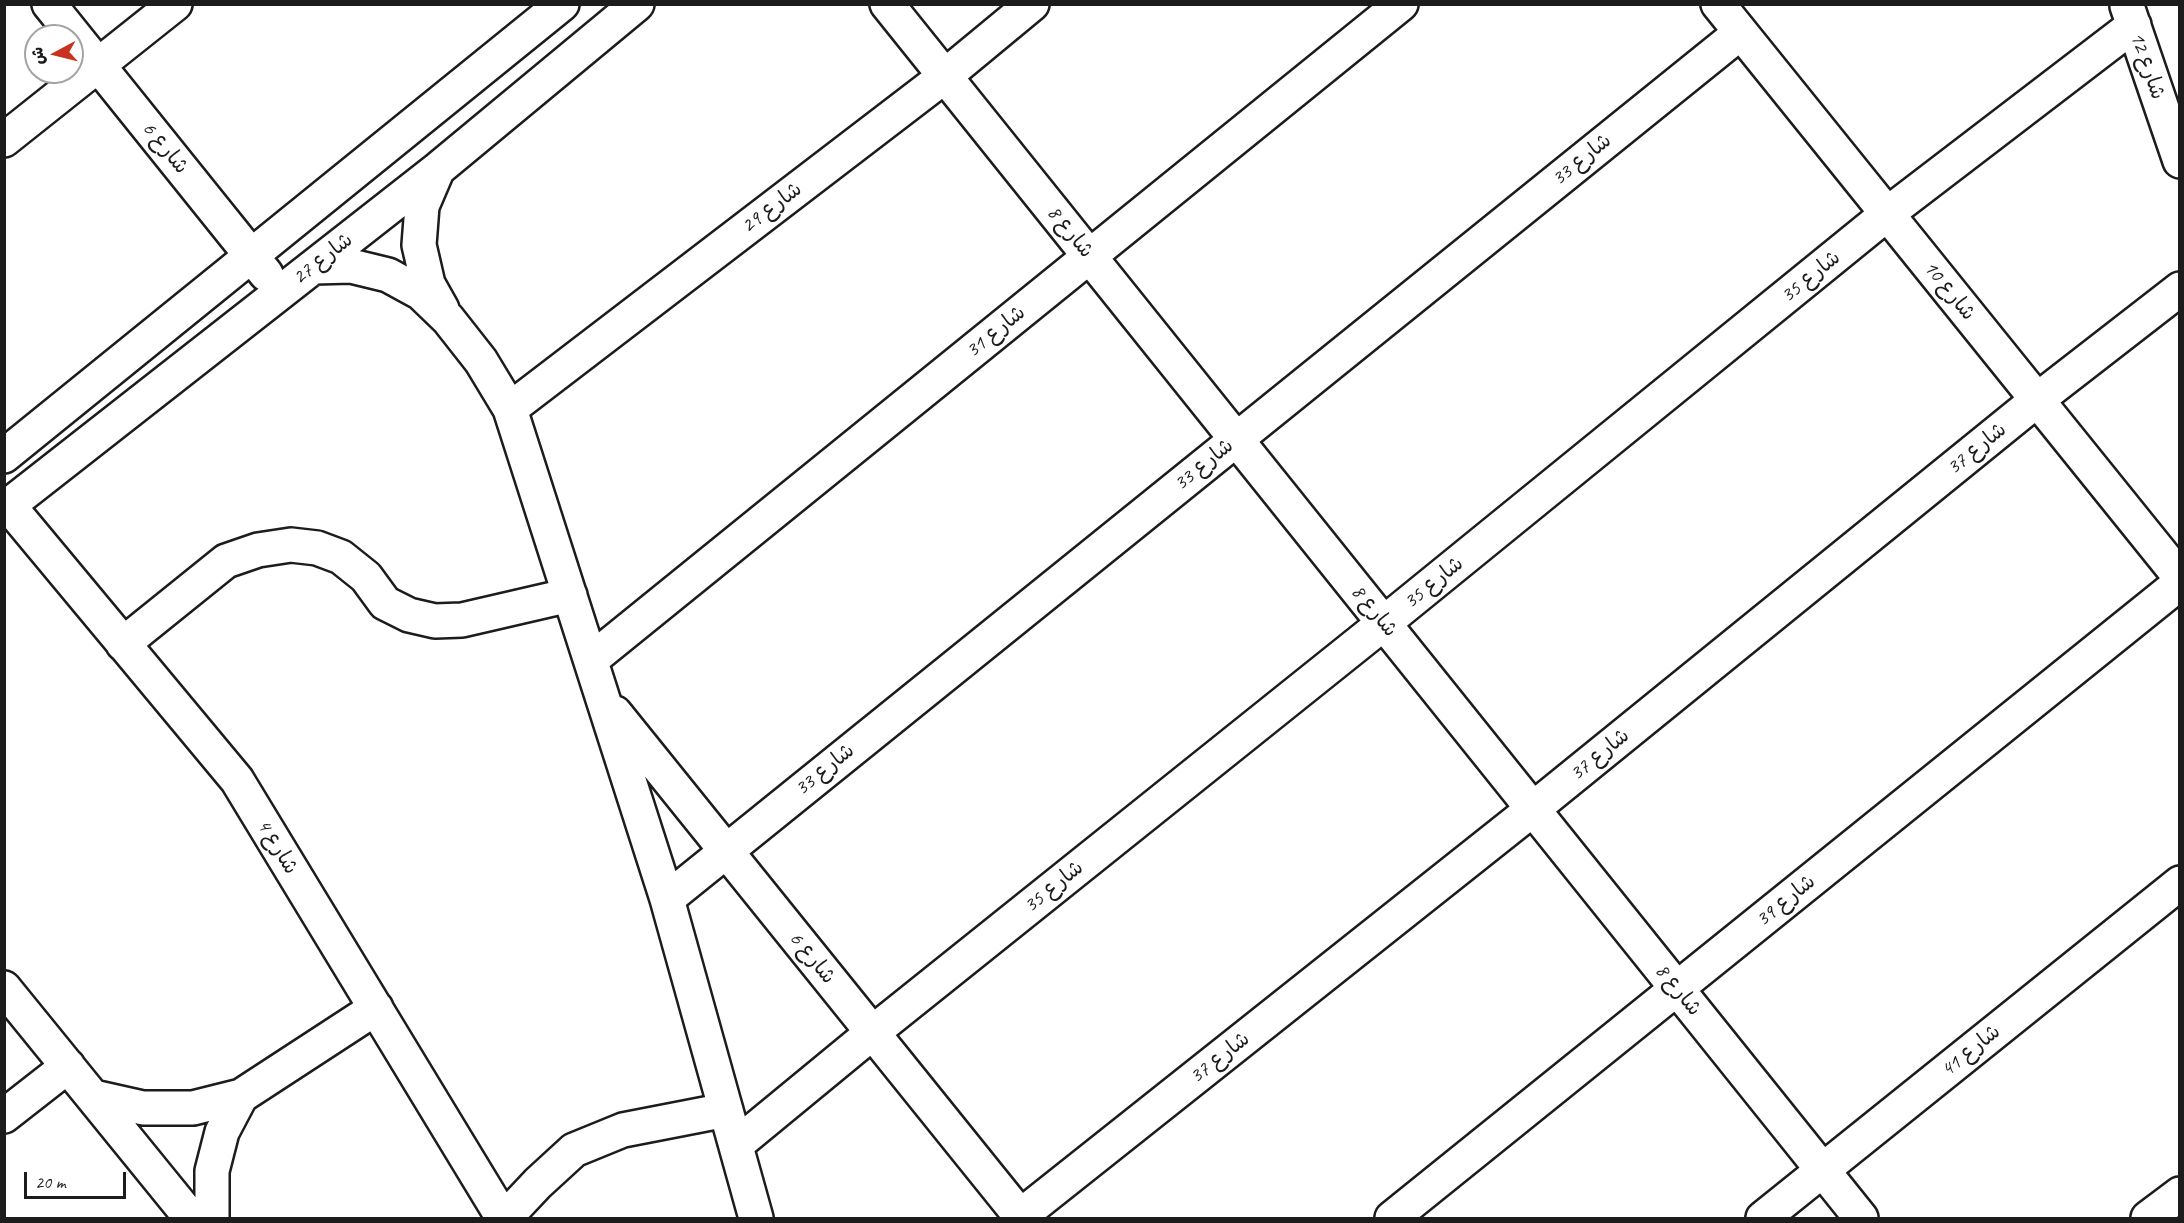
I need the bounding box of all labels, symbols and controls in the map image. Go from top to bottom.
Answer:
north arrow [24,24,84,84]
street label: شارع 12 [2124,29,2170,103]
text: ش [27,46,49,66]
street label: شارع 6 [136,117,194,179]
street label: شارع 33 [1547,128,1617,192]
street label: شارع 29 [737,177,807,239]
street label: شارع 8 [1041,201,1099,263]
street label: شارع 27 [288,228,358,290]
street label: شارع 35 [1776,245,1846,309]
street label: شارع 10 [1917,256,1981,326]
street label: شارع 31 [961,300,1031,364]
street label: شارع 37 [1942,417,2012,481]
street label: شارع 33 [1169,433,1239,497]
street label: شارع 35 [1399,551,1469,615]
street label: شارع 8 [1345,580,1403,642]
street label: شارع 37 [1565,723,1635,787]
street label: شارع 33 [790,738,860,802]
street label: شارع 4 [251,815,303,879]
street label: شارع 35 [1019,855,1089,919]
street label: شارع 39 [1751,869,1821,933]
street label: شارع 6 [783,927,841,989]
street label: شارع 8 [1649,959,1707,1021]
street label: شارع 41 [1936,1019,2006,1083]
street label: شارع 37 [1185,1027,1255,1089]
scale bar [27,1160,129,1198]
text: 20 m [35,1171,66,1193]

